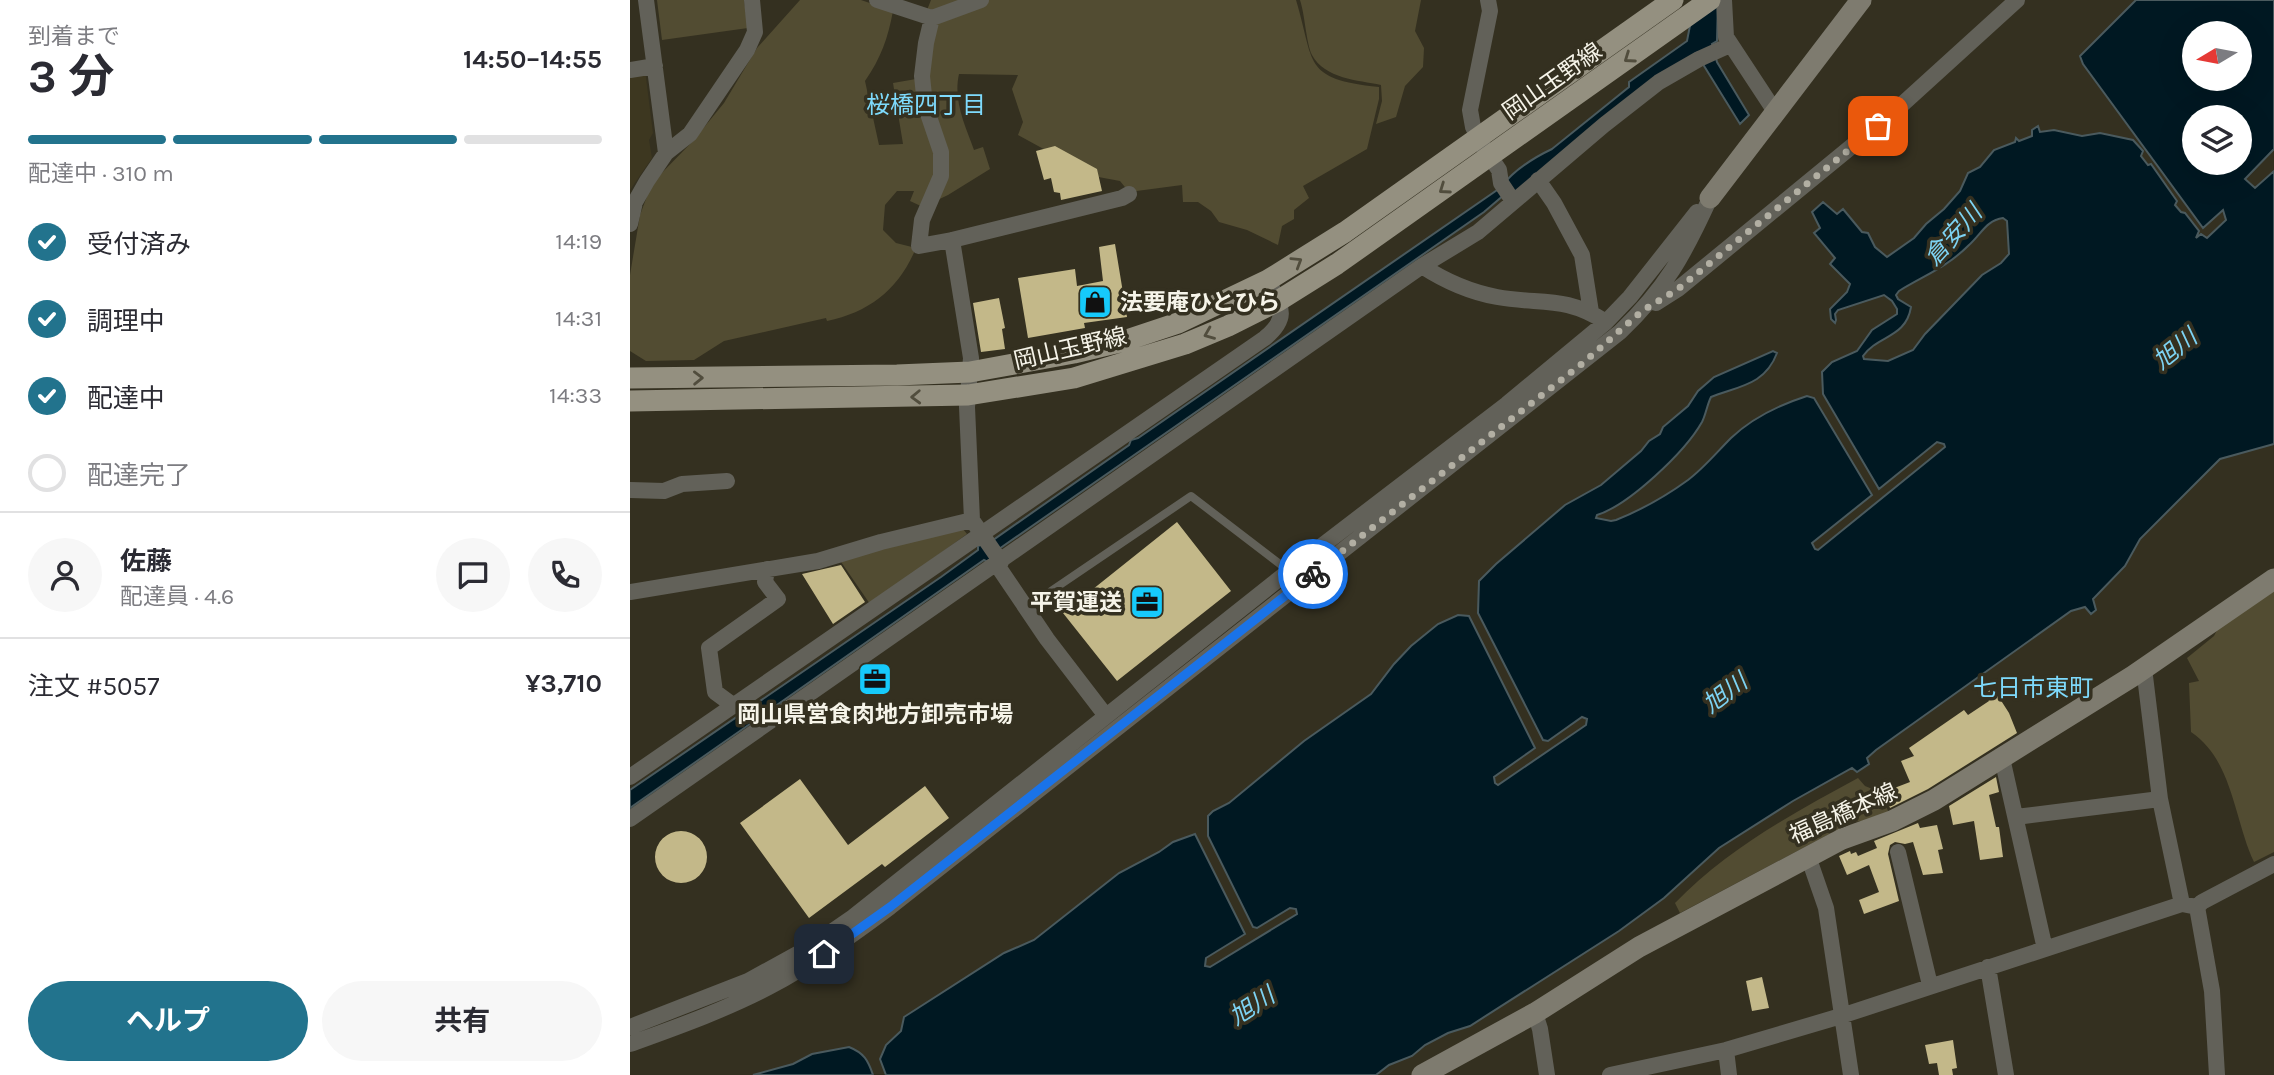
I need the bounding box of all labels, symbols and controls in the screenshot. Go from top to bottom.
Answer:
north arrow [2182,21,2252,91]
map controls [2182,21,2252,175]
text: 到着まで [28,23,120,50]
street label: 岡山玉野線 [1497,37,1607,125]
text: 14:50–14:55 [463,44,602,75]
text: 3 分 [28,50,114,104]
one-way arrow [1624,50,1637,62]
district label: 桜橋四丁目 [866,91,986,119]
pin [1848,96,1908,156]
button: layers [2182,105,2252,175]
icon: bag [1859,107,1897,145]
text: 配達中 · 310 m [28,160,174,187]
one-way arrow [1439,181,1452,193]
water label: 倉安川 [1919,197,1990,271]
icon: check [28,223,66,261]
text: 14:19 [555,228,602,255]
text: 受付済み [87,229,191,260]
one-way arrow [1289,258,1302,271]
shop icon: 法要庵ひとひら [1076,283,1114,321]
place label: 法要庵ひとひら [1120,289,1280,316]
icon: check [28,300,66,338]
text: 14:31 [555,305,602,332]
text: 調理中 [87,306,165,337]
water label: 旭川 [2148,321,2205,375]
street label: 岡山玉野線 [1011,322,1129,375]
one-way arrow [1203,326,1215,340]
one-way arrow [693,370,704,385]
icon: check [28,377,66,415]
text: 14:33 [549,382,602,409]
text: 配達中 [87,383,165,414]
one-way arrow [911,389,922,404]
text: 配達完了 [87,460,191,491]
button: person [28,538,102,612]
button: chat [436,538,510,612]
button: phone [528,538,602,612]
courier [1278,539,1348,609]
text: 佐藤 [120,546,172,577]
icon: bike [1294,555,1332,593]
text: 配達員 · 4.6 [120,583,234,610]
office icon: 平賀運送 [1128,583,1166,621]
place label: 平賀運送 [1030,589,1122,616]
office icon: 岡山県営食肉地方卸売市場 [856,660,894,698]
water label: 旭川 [1697,666,1755,719]
text: ¥3,710 [525,668,602,699]
text: 注文 #5057 [28,671,159,702]
district label: 七日市東町 [1973,674,2093,702]
place label: 岡山県営食肉地方卸売市場 [737,701,1013,728]
street label: 福島橋本線 [1785,778,1901,849]
pin [794,924,854,984]
icon: home [805,935,843,973]
water label: 旭川 [1224,980,1282,1031]
button: ヘルプ [28,981,308,1061]
button: 共有 [322,981,602,1061]

